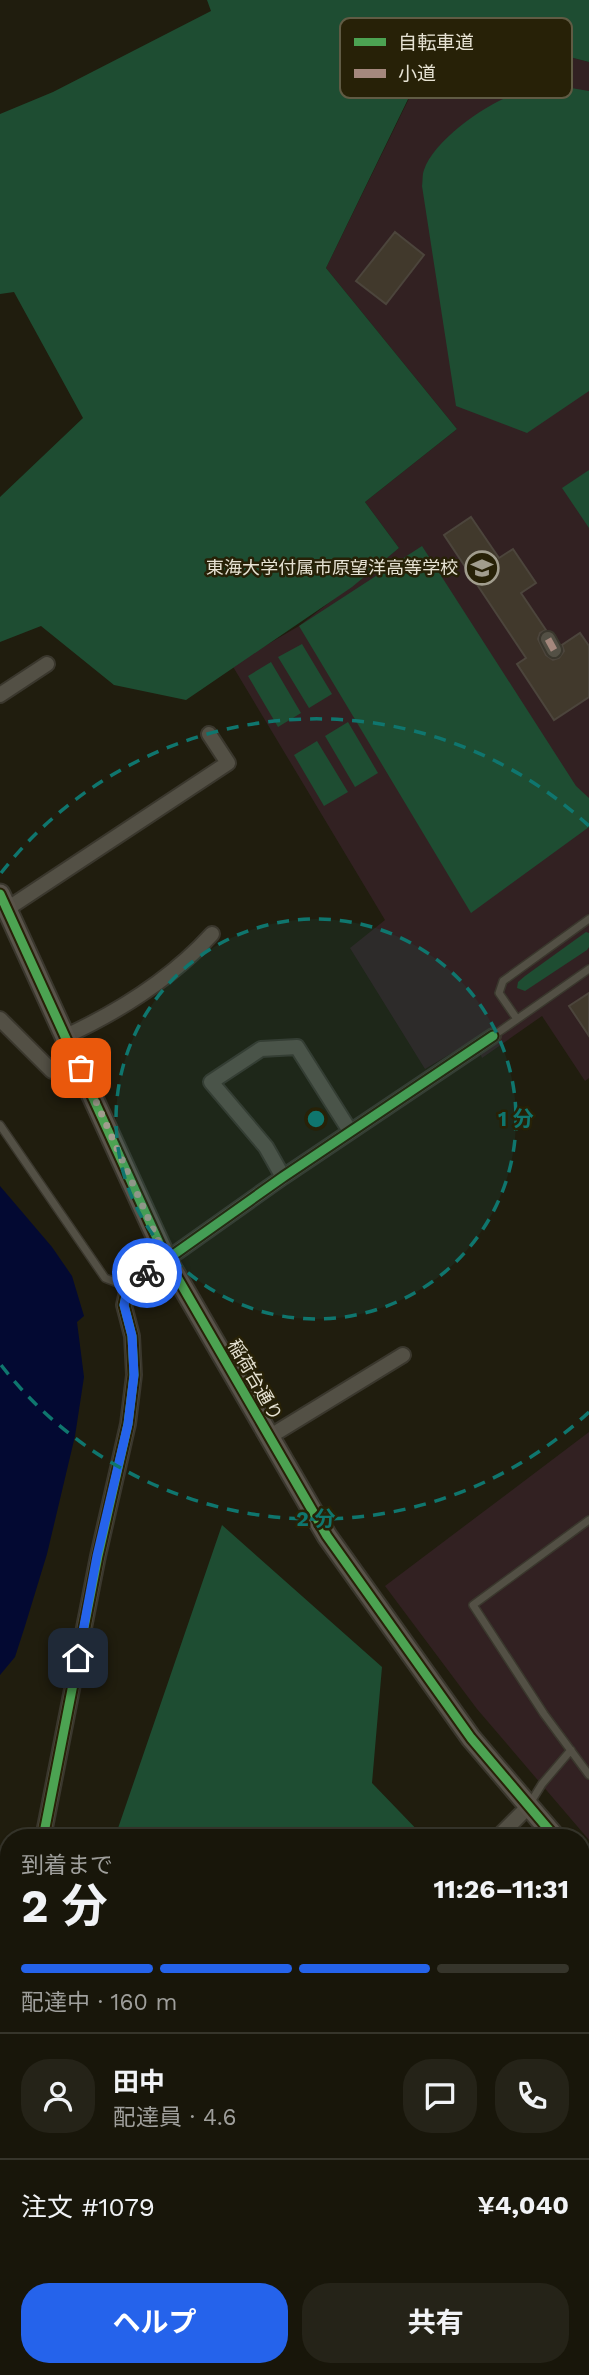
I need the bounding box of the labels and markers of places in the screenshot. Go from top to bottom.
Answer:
school or university icon: 東海大学付属市原望洋高等学校 [463,549,501,587]
place label: 東海大学付属市原望洋高等学校 [206,557,458,578]
pin [51,1038,111,1098]
centre of rings [304,1107,328,1131]
pin [48,1628,108,1688]

